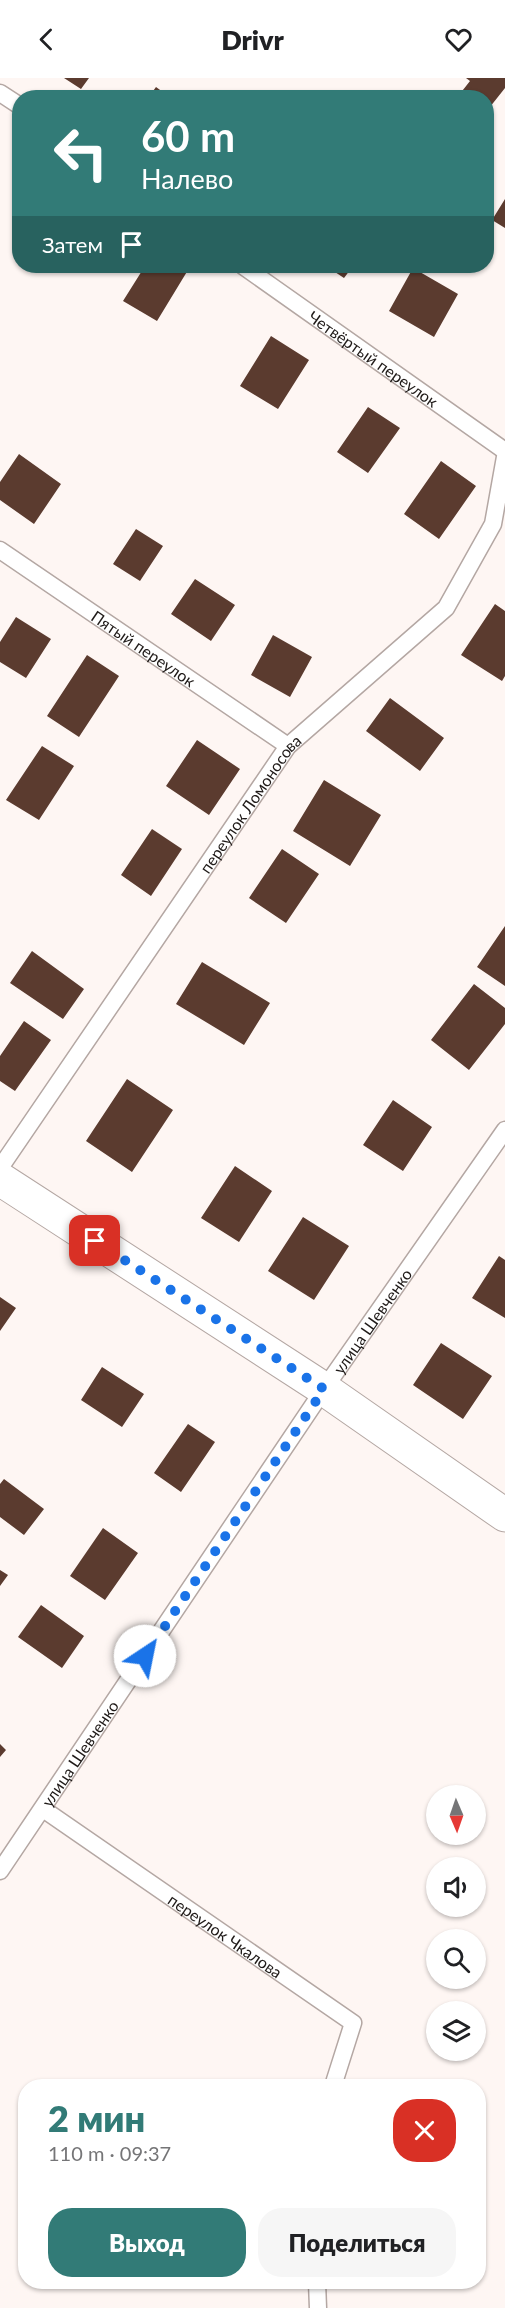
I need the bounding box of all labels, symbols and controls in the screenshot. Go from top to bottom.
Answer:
icon: back [30,23,63,56]
text: Drivr [221,23,284,56]
icon: heart [442,23,475,56]
text: 60 m [141,111,235,161]
icon: left [42,114,120,192]
text: Налево [141,162,233,195]
icon: arrive [115,228,148,261]
text: Затем [42,231,103,258]
street label: Четвёртый переулок [305,306,443,411]
street label: Пятый переулок [88,606,200,690]
street label: переулок Ломоносова [195,730,304,876]
pin [69,1215,120,1266]
icon: arrive [78,1224,111,1257]
street label: улица Шевченко [328,1265,415,1377]
position arrow [113,1624,177,1688]
street label: улица Шевченко [37,1696,122,1810]
north arrow [426,1785,486,1845]
map controls [426,1785,486,2061]
button: sound [426,1857,486,1917]
street label: переулок Чкалова [165,1889,286,1981]
button: search [426,1929,486,1989]
button: layers [426,2001,486,2061]
text: 2 мин [48,2096,145,2140]
button: close [393,2099,456,2162]
text: 110 m · 09:37 [48,2141,171,2165]
button: Выход [48,2208,246,2277]
button: Поделиться [258,2208,456,2277]

